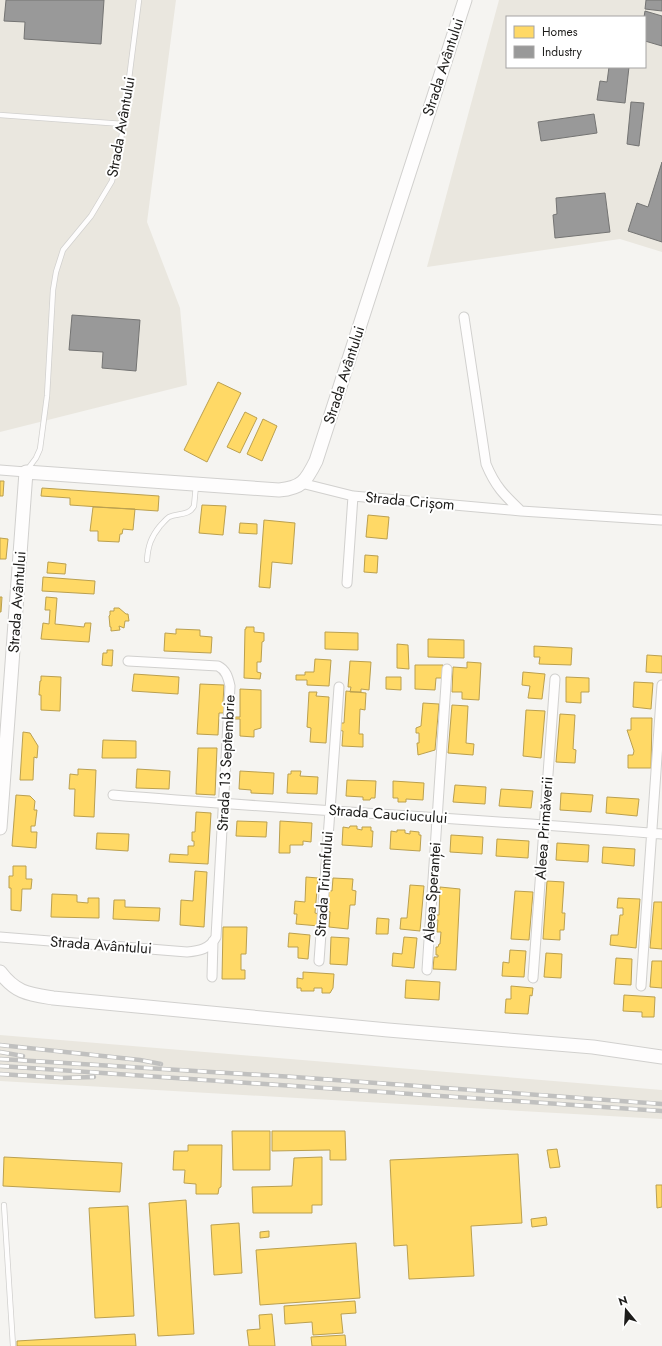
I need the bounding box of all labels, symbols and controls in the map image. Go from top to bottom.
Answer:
street label: Strada Avântului [417,15,469,119]
legend [506,16,646,68]
text: Homes [542,23,578,41]
text: Industry [542,43,583,61]
street label: Strada Avântului [101,75,141,179]
street label: Strada Avântului [318,323,370,427]
street label: Strada Crișom [364,486,456,516]
street label: Strada Avântului [2,550,32,654]
street label: Strada 13 Septembrie [211,694,241,832]
street label: Aleea Primăverii [529,776,559,880]
street label: Strada Cauciucului [328,799,448,829]
street label: Strada Triumfului [309,830,339,938]
street label: Aleea Speranței [418,841,446,943]
street label: Strada Avântului [49,930,153,960]
north arrow [606,1290,646,1330]
text: N [616,1292,630,1309]

